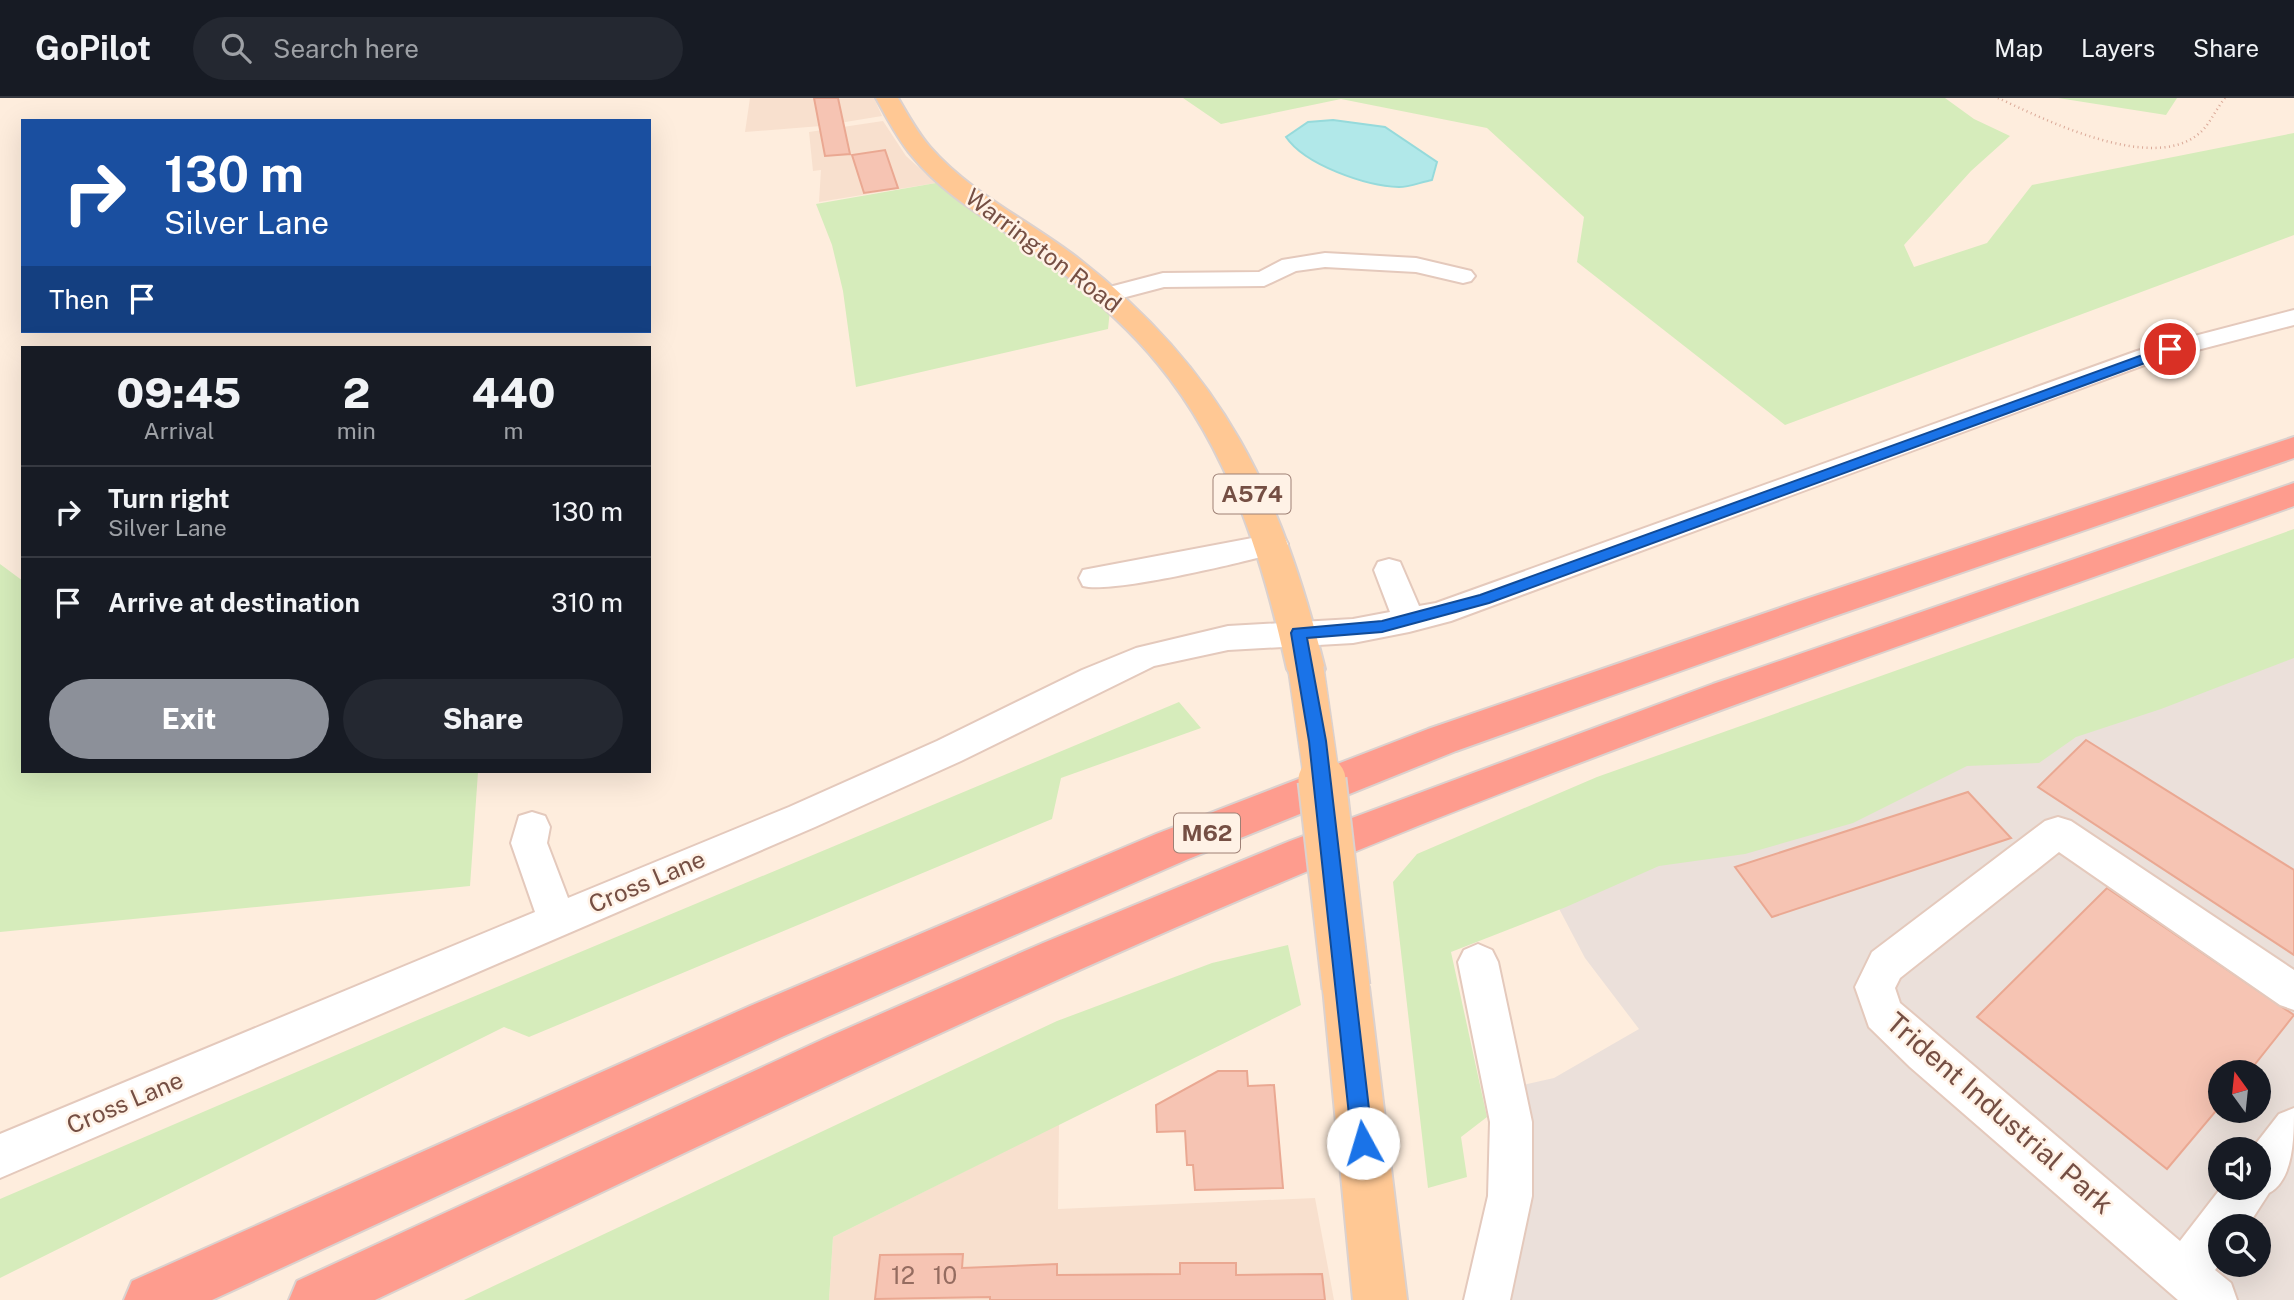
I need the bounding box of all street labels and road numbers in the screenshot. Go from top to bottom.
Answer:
street label: Warrington Road [960,182,1127,318]
road number: A574 [1214,474,1290,514]
road number: M62 [1174,814,1240,852]
street label: Cross Lane [584,844,709,918]
street label: Trident Industrial Park [1880,1005,2120,1220]
street label: Cross Lane [62,1065,187,1139]

